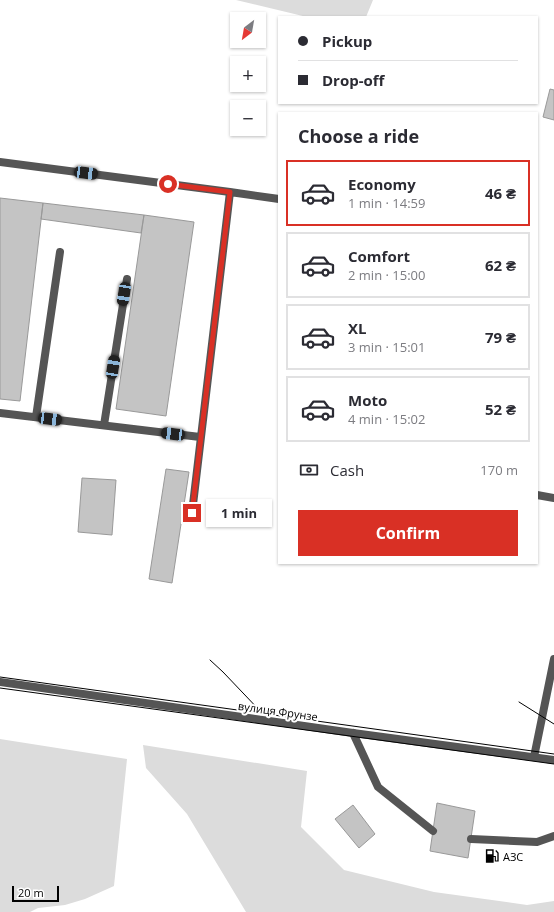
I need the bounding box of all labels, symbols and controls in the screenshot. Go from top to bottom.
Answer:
north arrow [230,12,266,48]
map controls [230,12,266,136]
text: Pickup [322,31,372,51]
button: + [230,56,266,92]
text: Drop-off [322,70,384,90]
button: − [230,100,266,136]
text: Choose a ride [298,124,419,148]
car [73,166,99,180]
text: Economy [348,174,416,194]
route start [159,175,177,193]
icon: car [300,175,336,211]
text: 46 ₴ [485,183,516,203]
text: 1 min · 14:59 [348,194,425,212]
text: Comfort [348,246,410,266]
icon: car [300,247,336,283]
text: 62 ₴ [485,255,516,275]
text: 2 min · 15:00 [348,266,425,284]
car [116,281,132,307]
text: XL [348,318,366,338]
icon: car [300,319,336,355]
text: 79 ₴ [485,327,516,347]
text: 3 min · 15:01 [348,338,425,356]
car [105,354,121,380]
text: Moto [348,390,387,410]
icon: car [300,391,336,427]
text: 52 ₴ [485,399,516,419]
text: 4 min · 15:02 [348,410,425,428]
car [37,412,63,426]
car [160,427,186,441]
icon: cash [298,459,320,481]
text: Cash [330,460,364,480]
text: 170 m [480,461,518,479]
callout: 1 min [206,499,272,527]
route end [183,504,201,522]
text: 1 min [221,504,257,522]
button: Confirm [298,510,518,556]
street label: вулиця Фрунзе [237,698,319,724]
fuel station icon: АЗС [484,848,500,864]
place label: АЗС [503,849,523,864]
scale bar [12,884,59,903]
text: 20 m [18,885,44,900]

